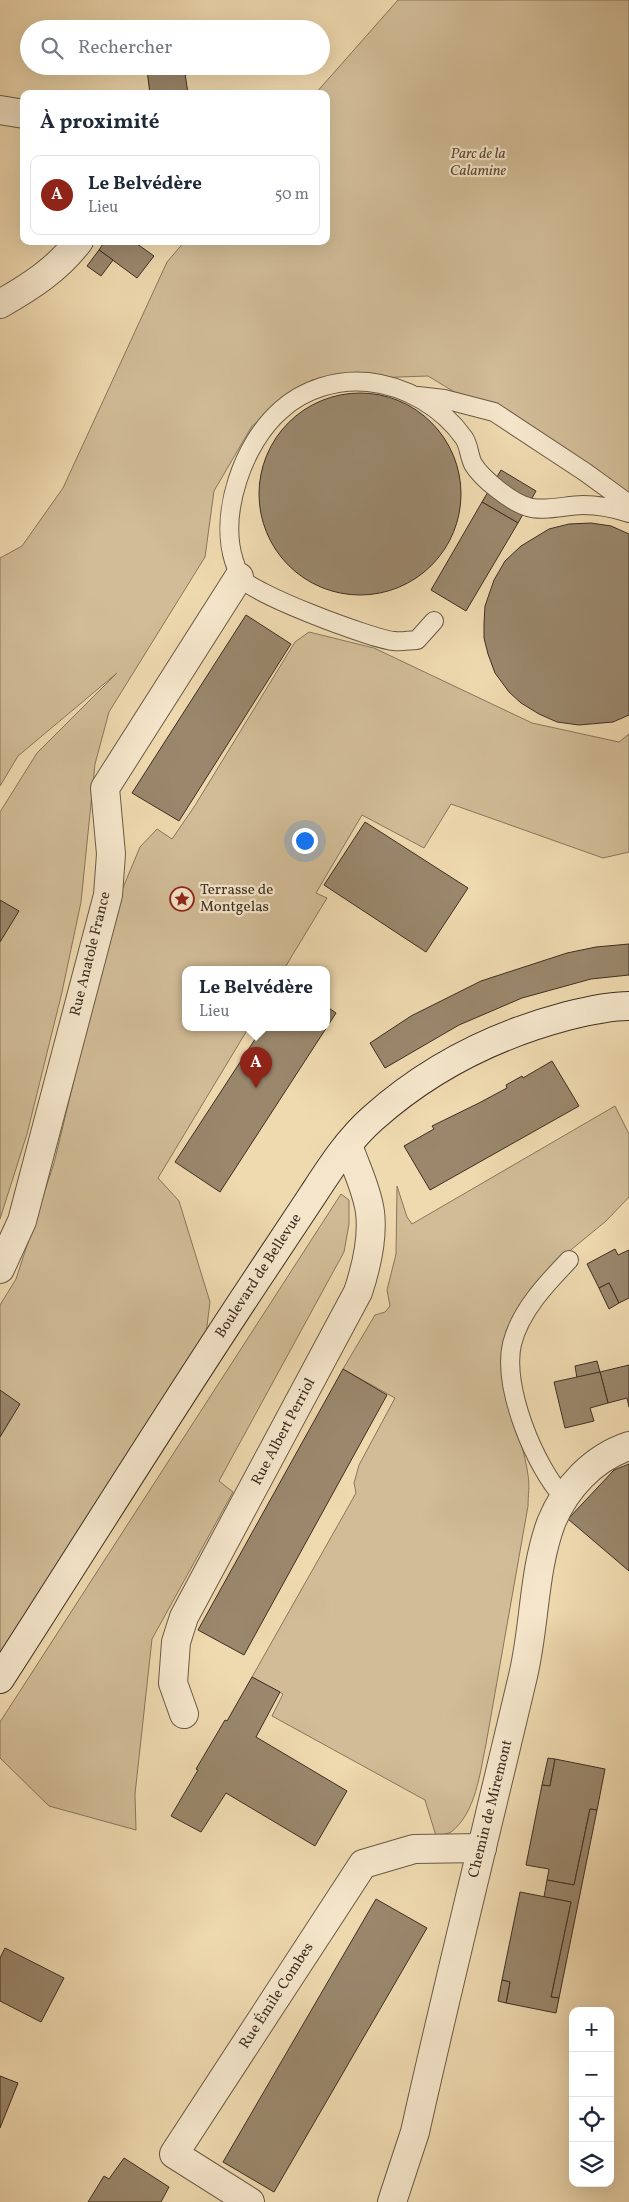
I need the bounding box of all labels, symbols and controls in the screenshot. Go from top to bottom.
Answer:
search box [20,20,330,75]
icon: search [38,34,66,62]
text: Rechercher [78,35,172,61]
text: À proximité [40,108,159,137]
park label: Parc de la Calamine [450,144,507,182]
text: Le Belvédère [88,171,202,197]
text: A [51,184,63,206]
text: 50 m [275,184,309,206]
text: Lieu [88,197,118,219]
your location [292,828,318,854]
place label: Terrasse de Montgelas [200,880,273,918]
place icon: Terrasse de Montgelas [169,886,195,912]
street label: Rue Anatole France [65,890,117,1018]
popup [182,966,330,1031]
text: Le Belvédère [199,975,313,1001]
text: Lieu [199,1001,229,1023]
pin: A [240,1047,272,1088]
street label: Boulevard de Bellevue [211,1210,307,1342]
street label: Rue Albert Perriol [247,1375,321,1489]
street label: Chemin de Miremont [464,1738,518,1880]
street label: Rue Émile Combes [235,1939,319,2053]
map controls [569,2007,614,2187]
button: + [569,2007,614,2052]
button: − [569,2052,614,2097]
button: locate [569,2097,614,2142]
button: layers [569,2142,614,2187]

